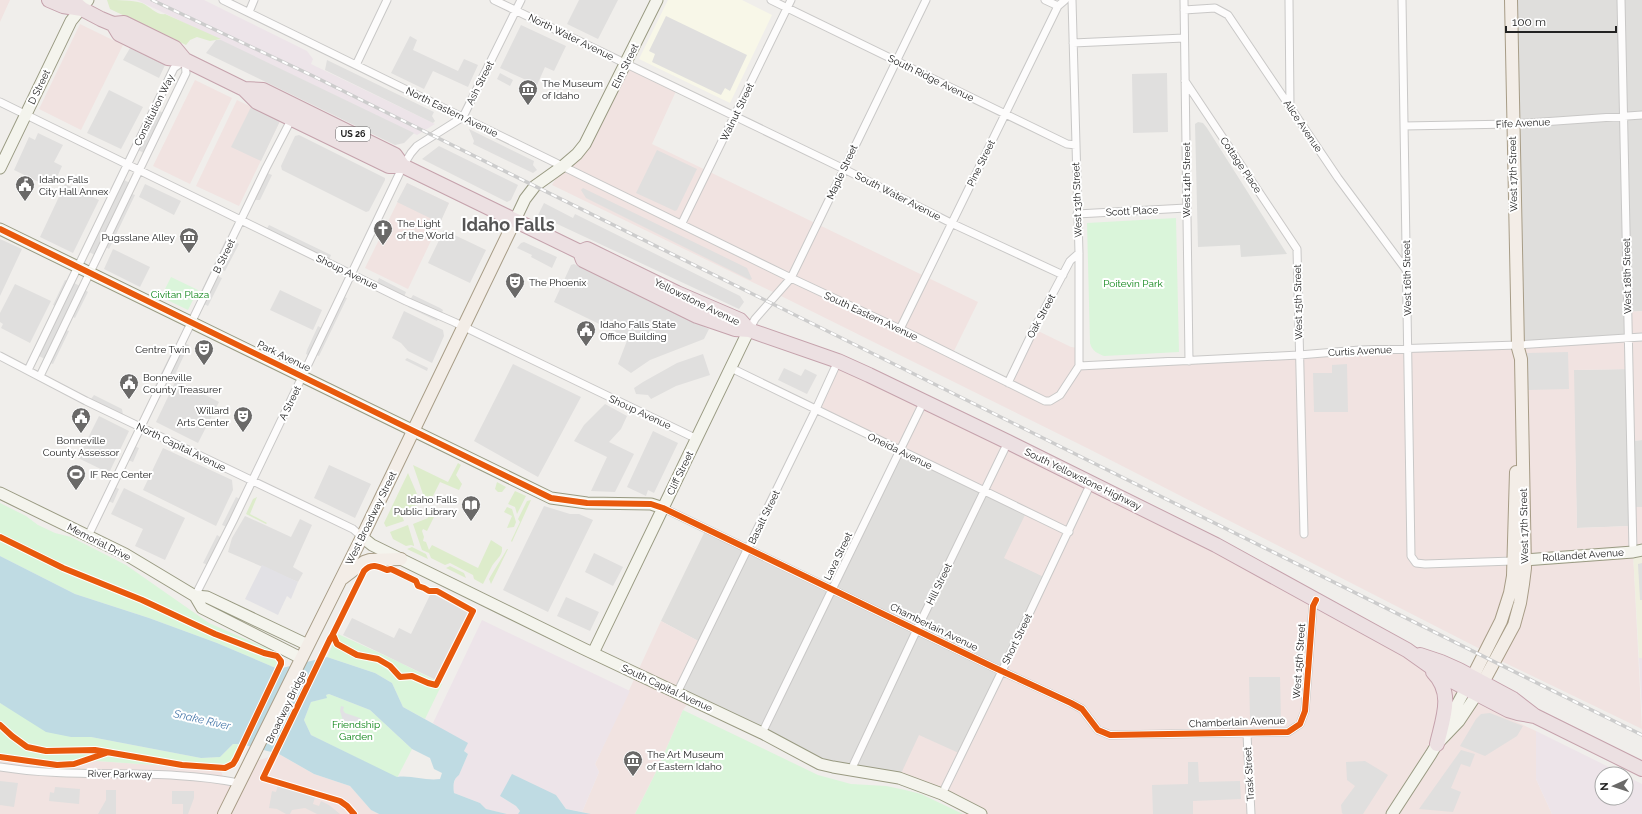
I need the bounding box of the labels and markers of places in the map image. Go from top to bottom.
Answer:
museum icon: The Museum of Idaho [517,78,539,106]
place label: The Museum of Idaho [542,78,603,101]
public building icon: Idaho Falls City Hall Annex [14,174,36,202]
place label: Idaho Falls City Hall Annex [39,174,108,197]
church icon: The Light of the World [372,218,394,246]
place label: The Light of the World [397,218,454,241]
museum icon: Pugsslane Alley [178,226,200,254]
place label: Pugsslane Alley [102,232,176,243]
theatre icon: The Phoenix [504,271,526,299]
place label: The Phoenix [529,277,586,288]
public building icon: Idaho Falls State Office Building [575,319,597,347]
place label: Idaho Falls State Office Building [600,319,676,342]
theatre icon: Centre Twin [193,338,215,366]
place label: Centre Twin [135,344,190,355]
public building icon: Bonneville County Treasurer [118,372,140,400]
place label: Bonneville County Treasurer [143,372,222,395]
place label: Willard Arts Center [177,405,229,428]
theatre icon: Willard Arts Center [232,405,254,433]
public building icon: Bonneville County Assessor [70,406,92,434]
place label: Bonneville County Assessor [43,435,120,458]
sports icon: IF Rec Center [65,463,87,491]
place label: IF Rec Center [90,469,153,480]
place label: Idaho Falls Public Library [394,494,458,517]
library icon: Idaho Falls Public Library [460,494,482,522]
museum icon: The Art Museum of Eastern Idaho [622,749,644,777]
place label: The Art Museum of Eastern Idaho [647,749,724,772]

